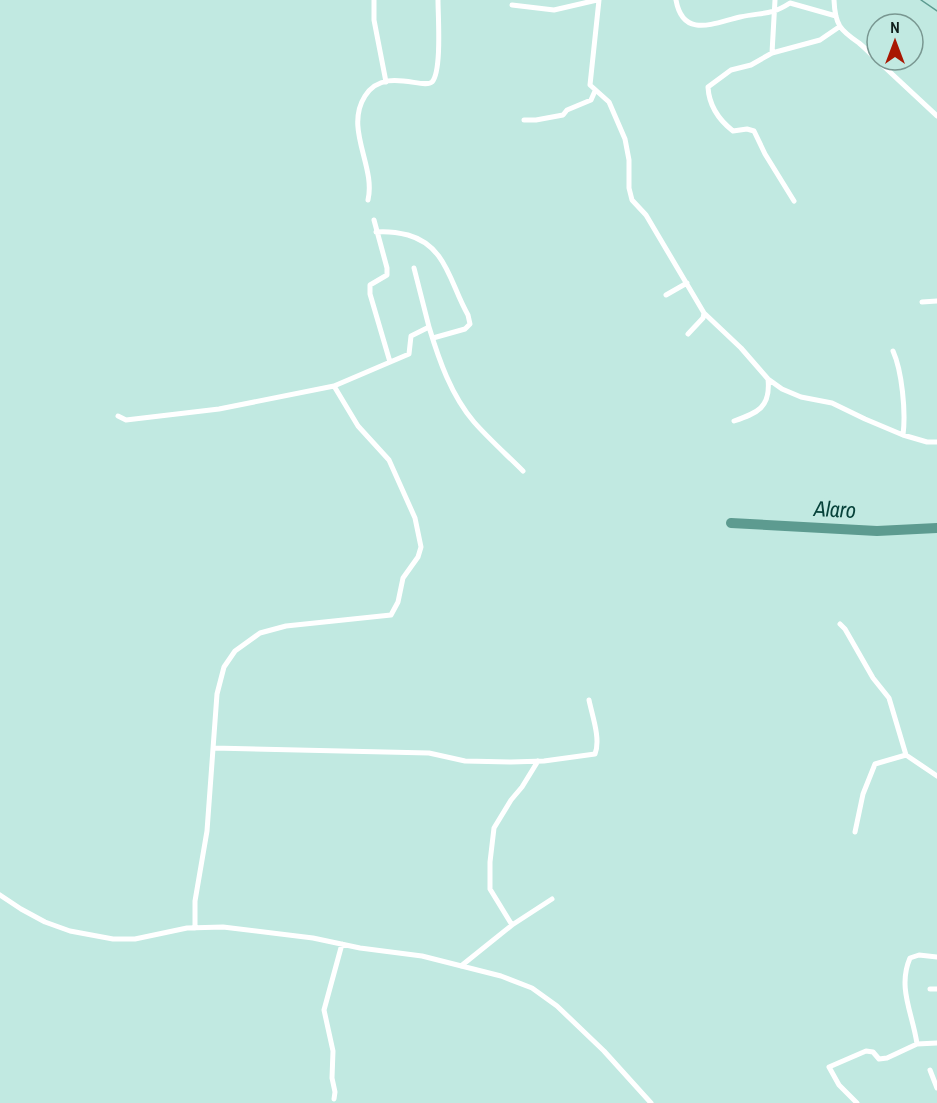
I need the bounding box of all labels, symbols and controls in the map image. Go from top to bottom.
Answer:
north arrow [865,12,925,72]
text: N [890,16,900,38]
water label: Alaro [812,493,857,525]

